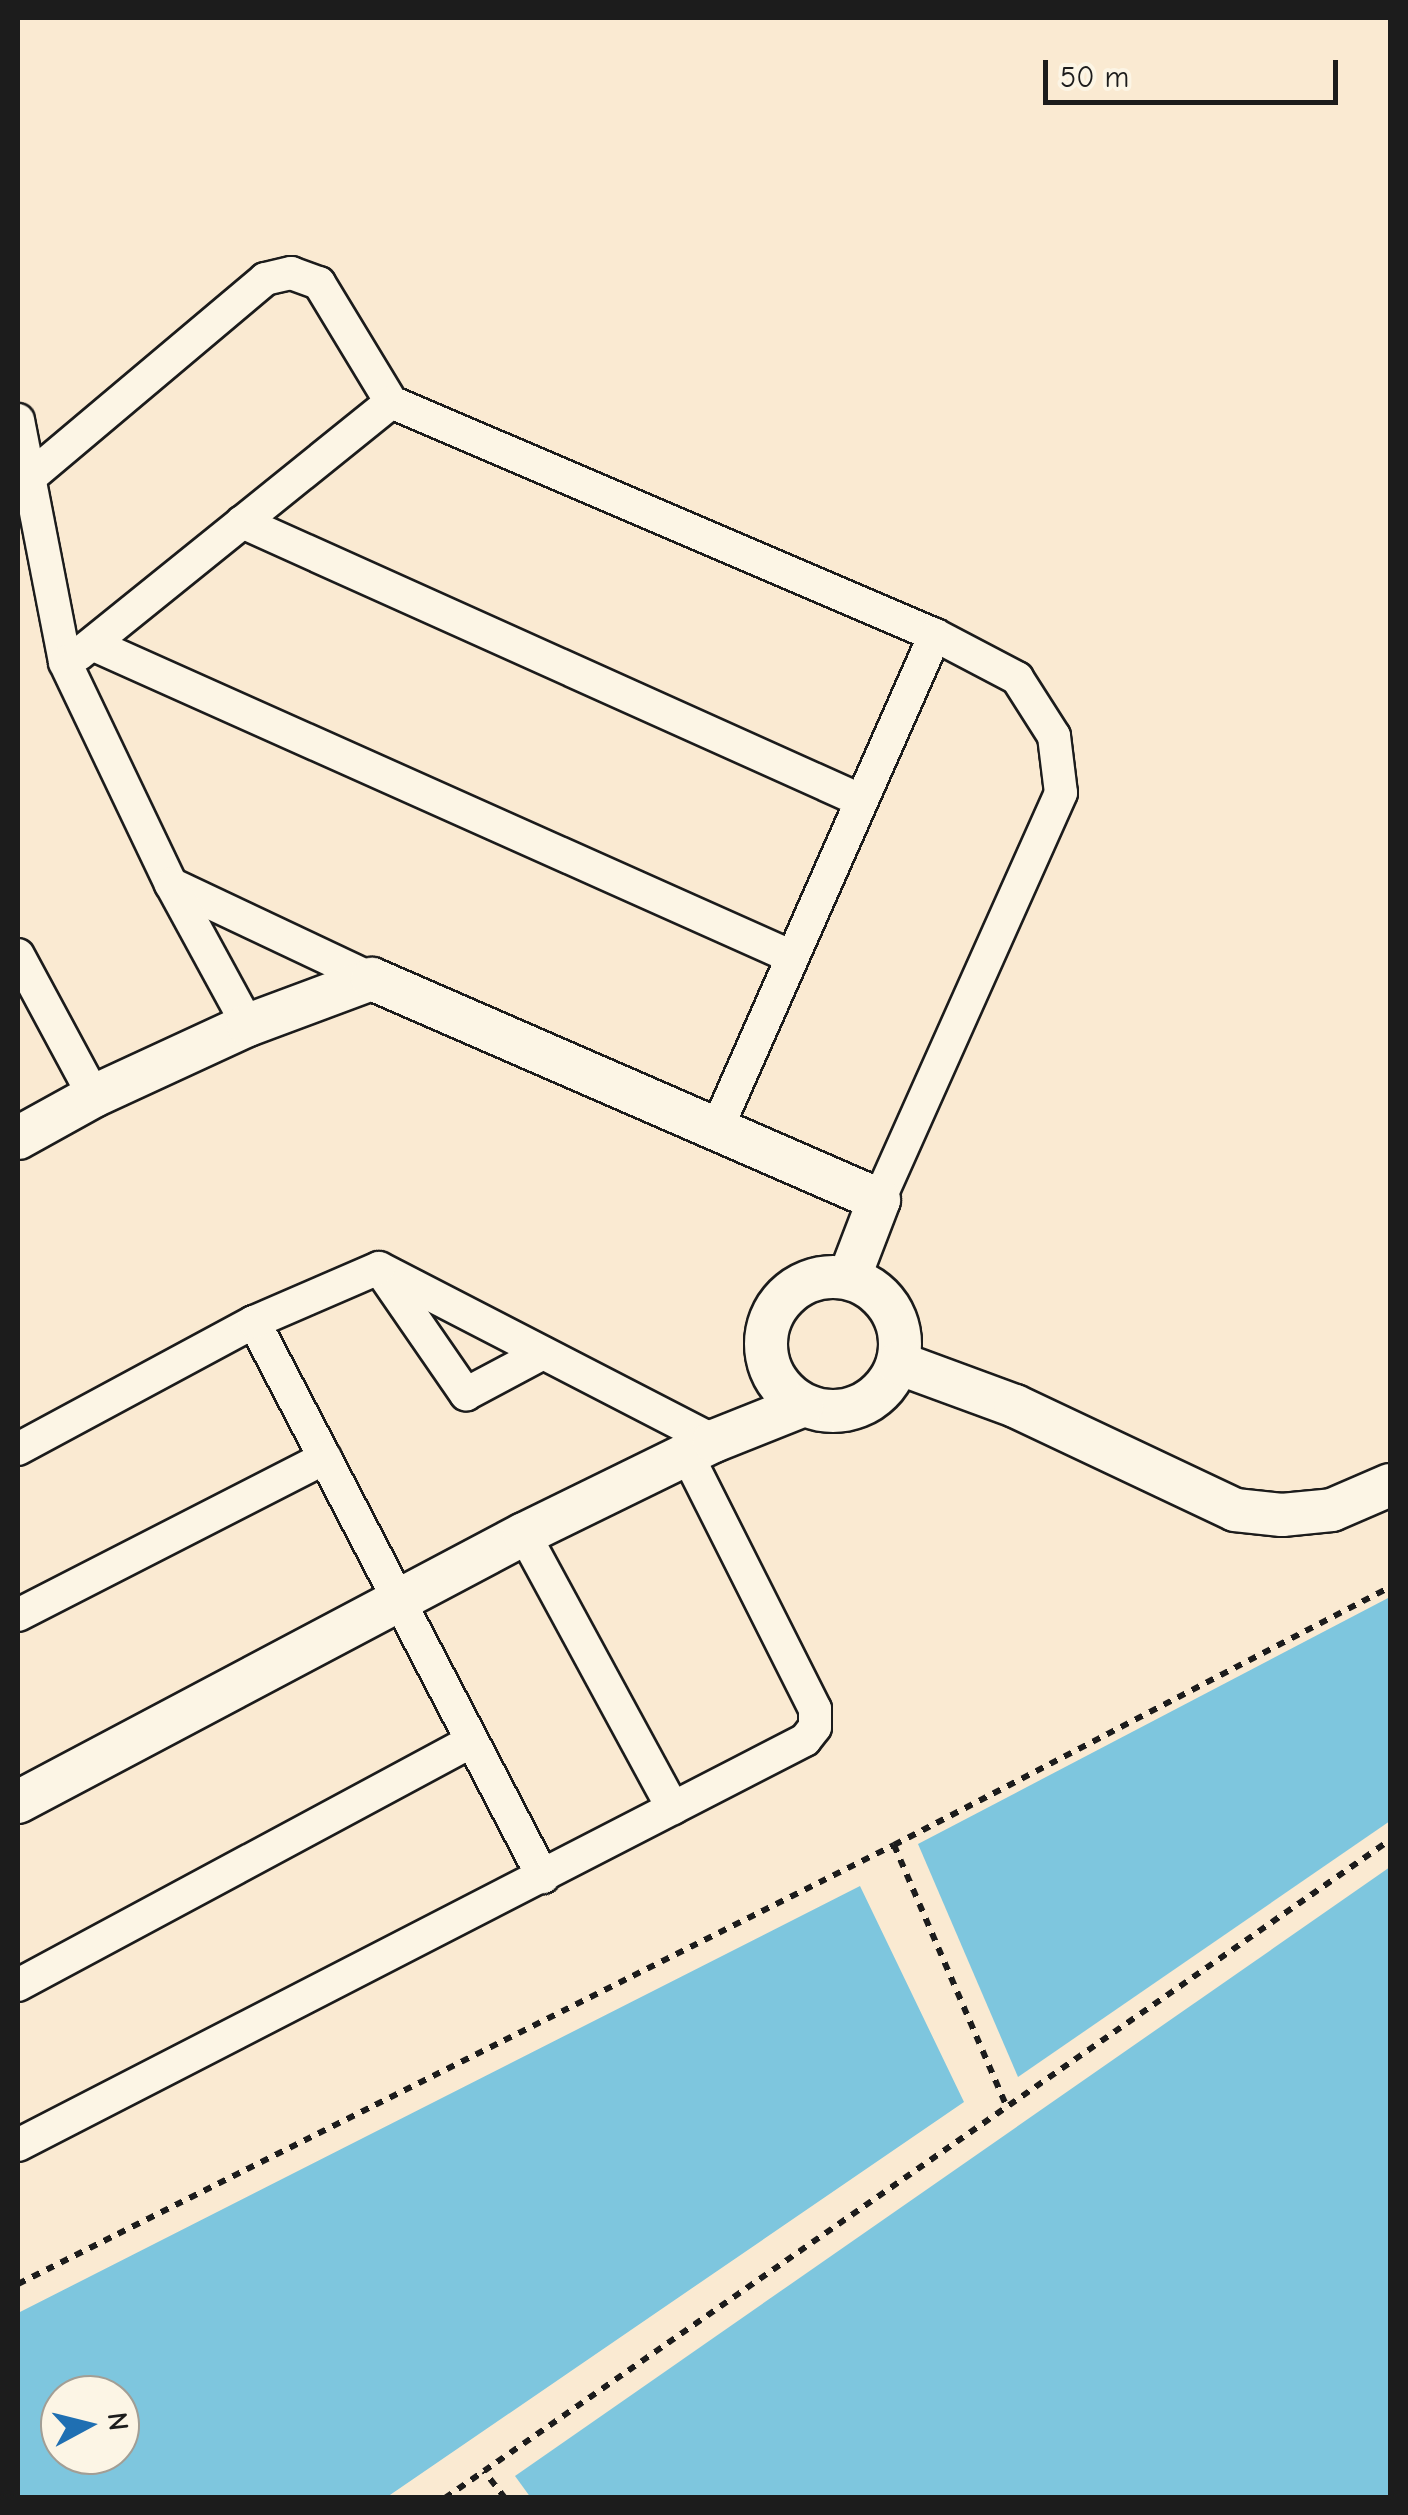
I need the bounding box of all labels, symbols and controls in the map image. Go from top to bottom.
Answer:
scale bar [1048,40,1343,102]
text: 50 m [1060,60,1129,95]
north arrow [40,2375,140,2475]
text: N [101,2411,135,2433]

